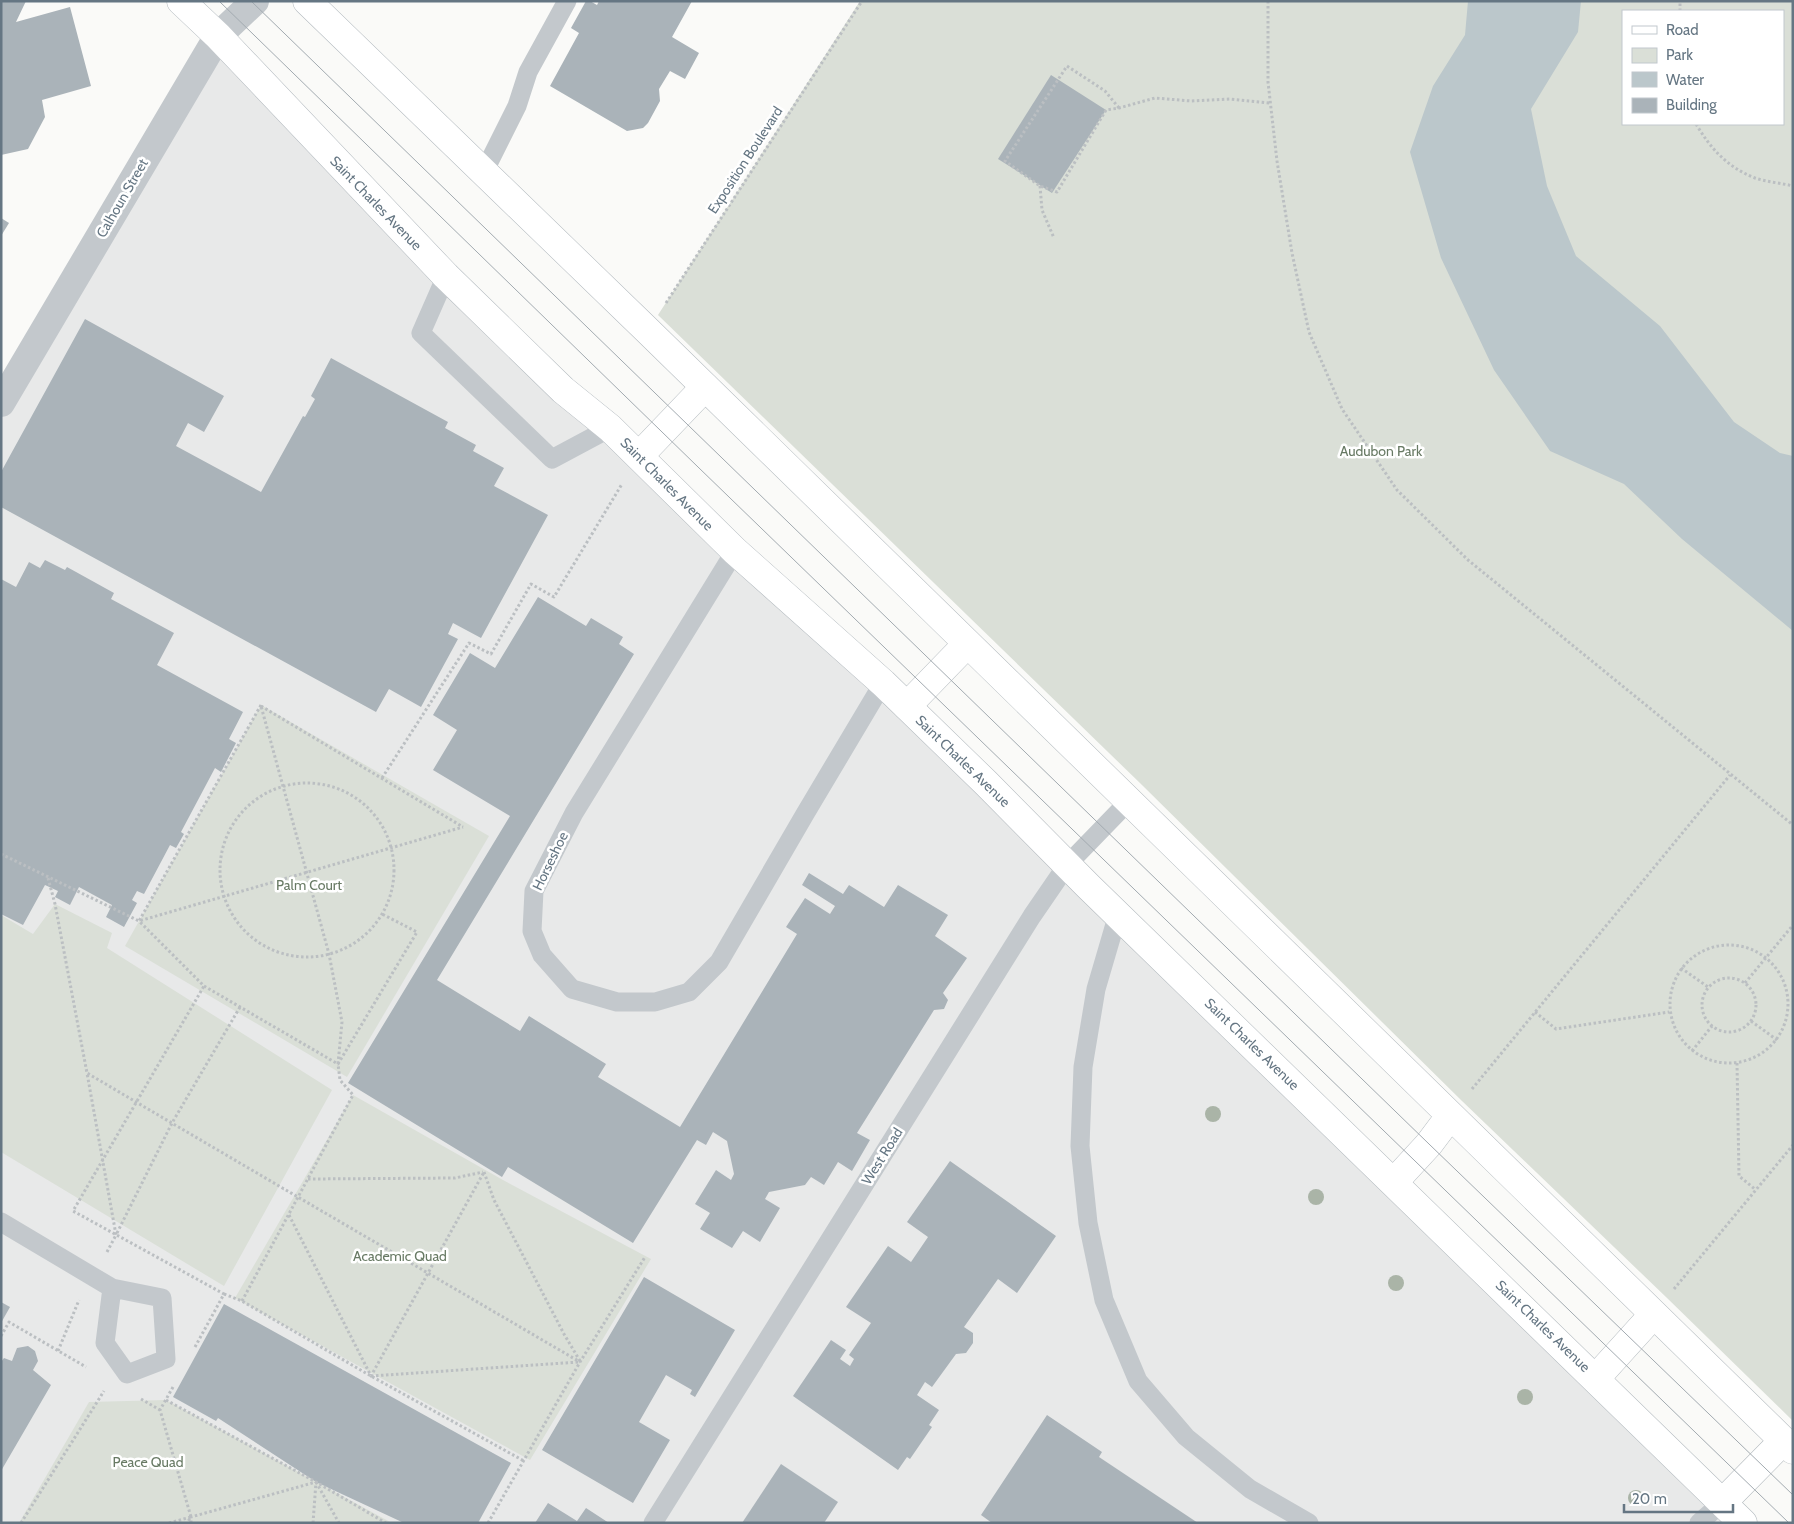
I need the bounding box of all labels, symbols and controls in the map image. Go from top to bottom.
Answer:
legend [1622,10,1784,125]
text: Road [1666,21,1699,39]
text: Park [1666,46,1693,64]
text: Water [1666,71,1704,89]
text: Building [1666,96,1717,114]
street label: Exposition Boulevard [704,103,786,217]
street label: Saint Charles Avenue [326,152,426,254]
street label: Calhoun Street [92,155,152,241]
street label: Saint Charles Avenue [617,434,717,534]
park label: Audubon Park [1340,442,1423,460]
street label: Saint Charles Avenue [912,711,1014,811]
street label: Horseshoe [528,829,572,893]
park label: Palm Court [276,876,342,894]
street label: Saint Charles Avenue [1201,994,1303,1094]
street label: West Road [857,1124,907,1188]
park label: Academic Quad [353,1247,447,1265]
street label: Saint Charles Avenue [1492,1276,1594,1376]
park label: Peace Quad [113,1453,183,1471]
scale bar [1624,1482,1733,1514]
text: 20 m [1632,1490,1667,1508]

